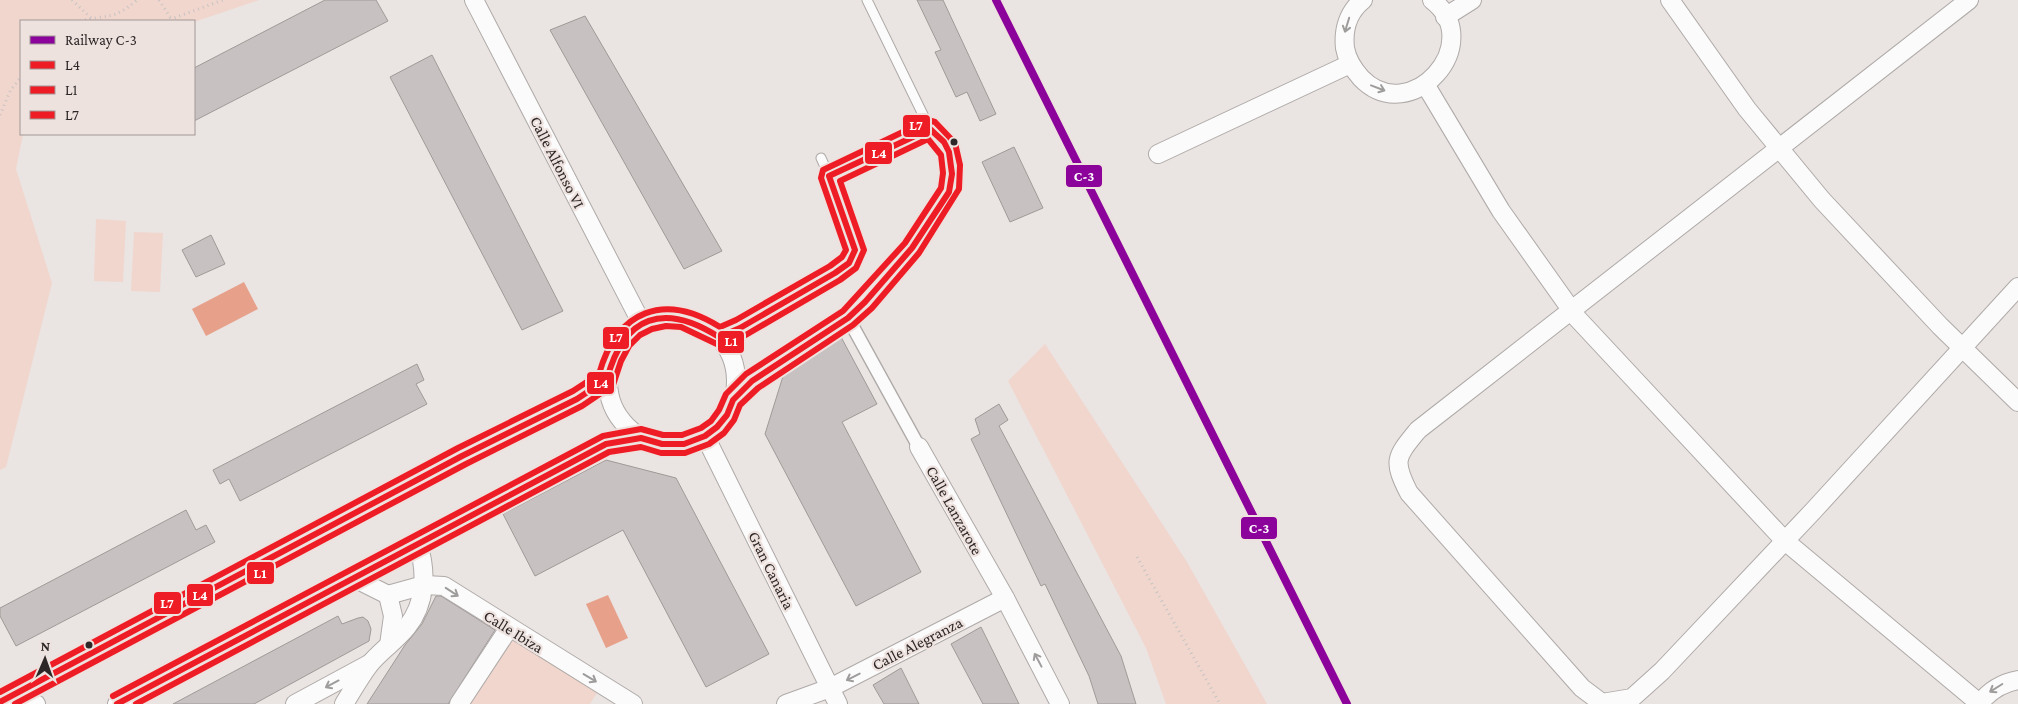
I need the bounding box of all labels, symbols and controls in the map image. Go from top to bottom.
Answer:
one-way arrow [1342,16,1352,32]
legend [20,20,195,135]
text: Railway C-3 [65,32,137,49]
text: L4 [65,57,80,73]
text: L1 [65,82,77,98]
one-way arrow [1370,84,1385,93]
text: L7 [65,107,79,123]
street label: Calle Alfonso VI [527,113,588,211]
line badge: L7 [902,114,931,138]
text: L7 [909,117,923,133]
unlabelled marker [949,137,959,147]
line badge: L4 [864,141,893,165]
text: L4 [871,145,887,161]
line badge: C-3 [1065,164,1103,188]
text: C-3 [1074,168,1094,184]
line badge: L7 [602,326,630,350]
text: L7 [609,329,623,345]
line badge: L1 [717,330,745,354]
text: L1 [725,333,737,349]
line badge: L4 [586,371,615,395]
text: L4 [593,375,609,391]
street label: Calle Lanzarote [923,463,986,558]
line badge: C-3 [1240,516,1278,540]
text: C-3 [1249,520,1269,536]
street label: Gran Canaria [745,528,798,612]
line badge: L1 [246,561,275,585]
text: L1 [254,565,266,581]
line badge: L4 [186,583,214,607]
text: L4 [192,587,208,603]
one-way arrow [444,587,458,597]
line badge: L7 [153,591,182,615]
text: L7 [160,595,174,611]
street label: Calle Ibiza [481,607,547,657]
street label: Calle Alegranza [869,613,966,674]
north arrow [20,634,70,684]
text: N [40,638,51,654]
unlabelled marker [84,640,94,650]
one-way arrow [1033,653,1043,668]
one-way arrow [845,672,860,682]
one-way arrow [582,673,596,683]
one-way arrow [325,680,340,689]
one-way arrow [1990,684,2004,694]

